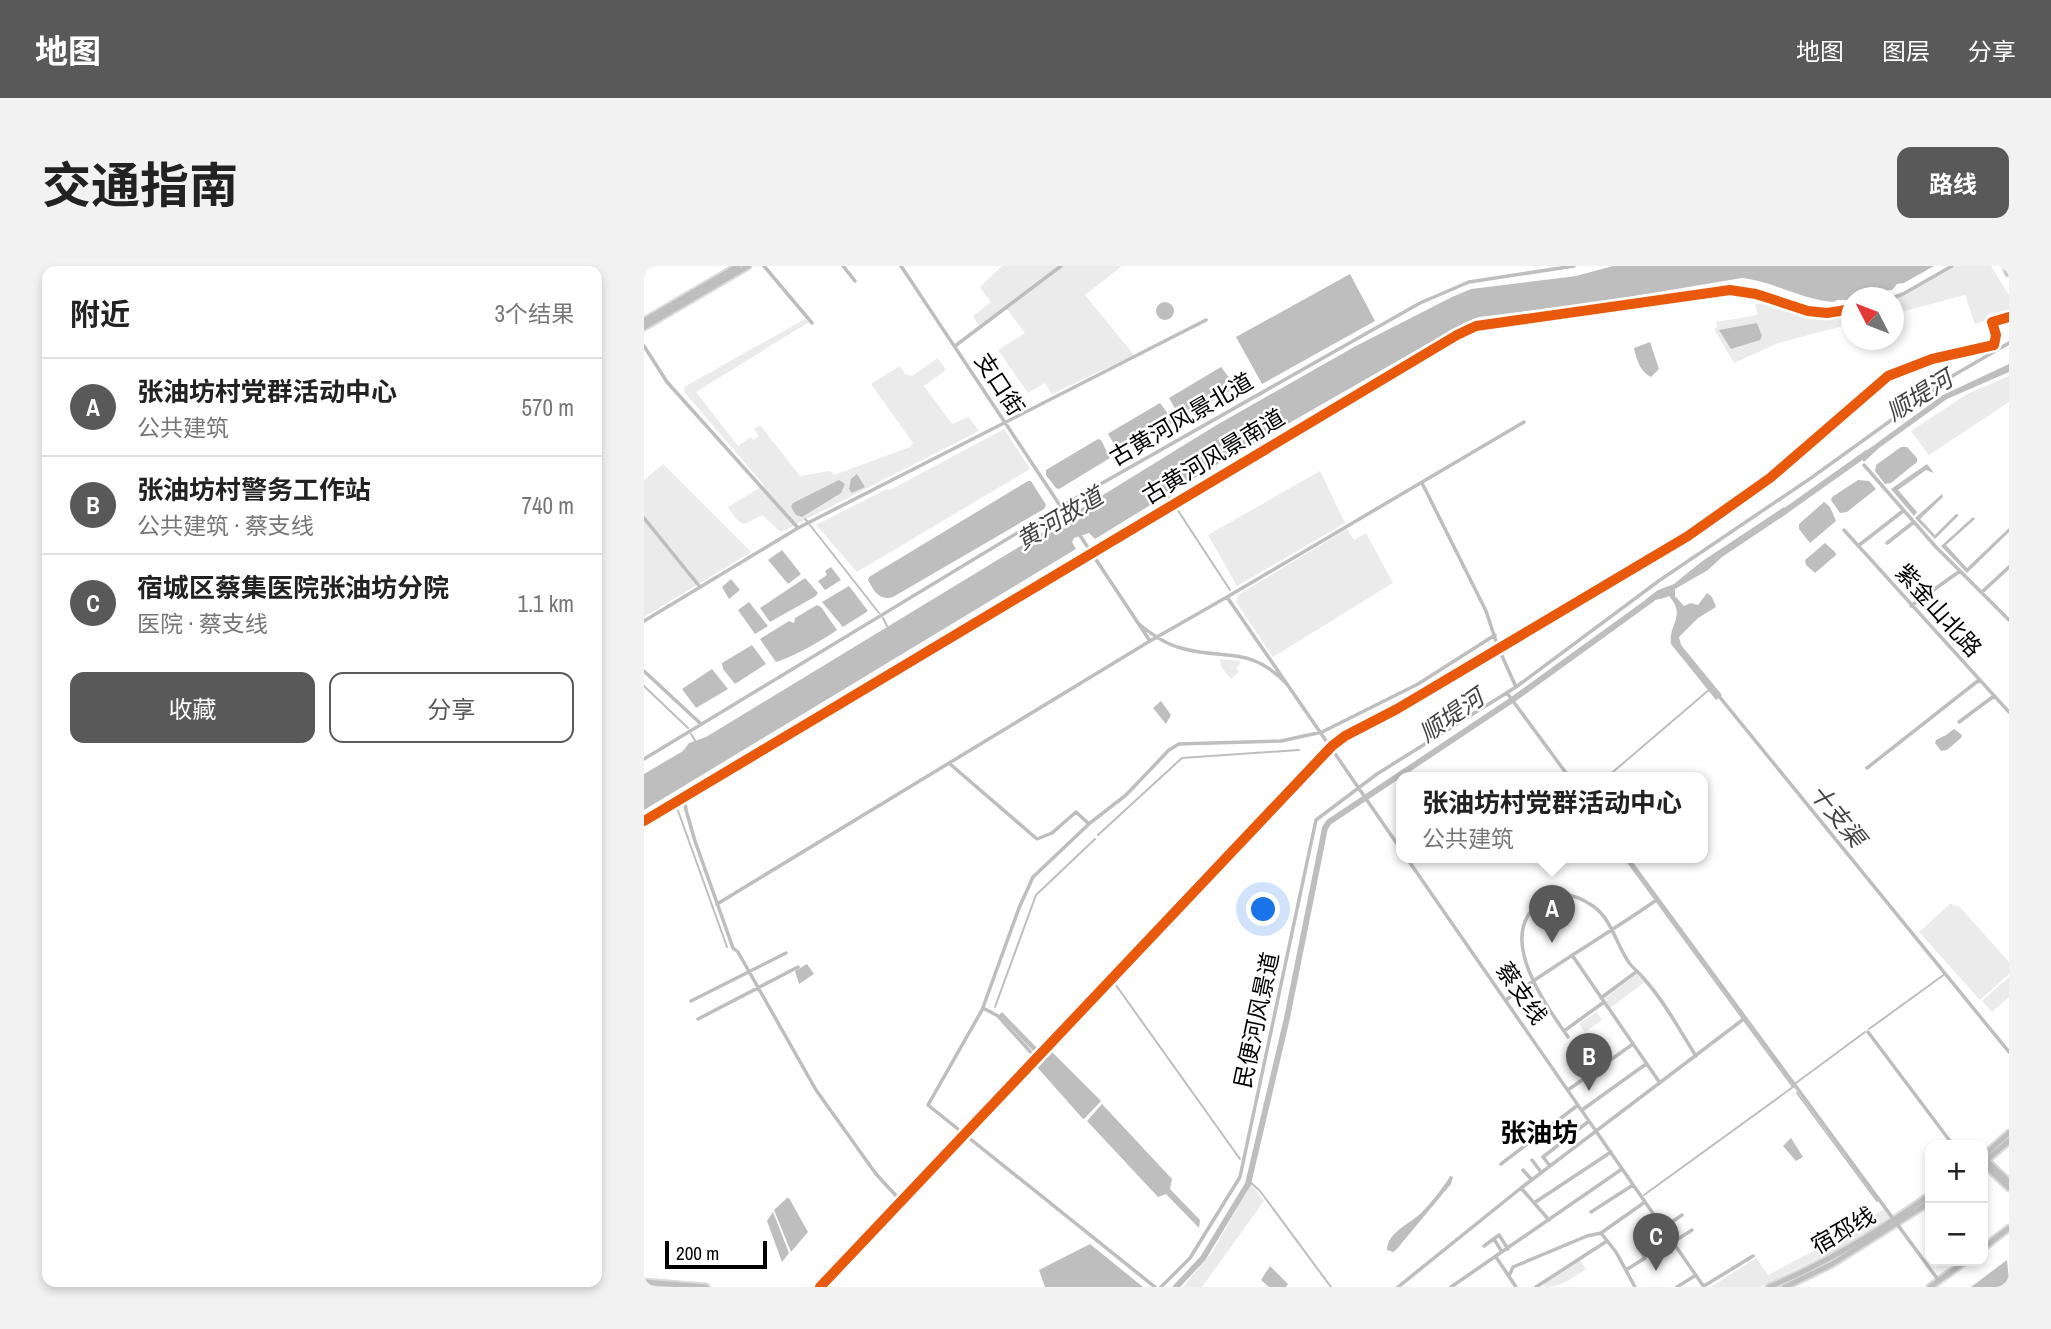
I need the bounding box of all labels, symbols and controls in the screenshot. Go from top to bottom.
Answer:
text: 地图 [35,29,101,73]
text: 地图 [1796,35,1844,67]
text: 图层 [1882,35,1930,67]
text: 分享 [1968,35,2016,67]
button: 路线 [1897,147,2009,218]
text: 交通指南 [42,152,238,218]
north arrow [1841,287,1904,350]
text: 附近 [70,294,130,334]
text: 3个结果 [495,298,574,329]
street label: 支口街 [968,347,1032,421]
water label: 顺堤河 [1880,360,1961,428]
street label: 古黄河风景北道 [1104,365,1258,473]
text: 张油坊村党群活动中心 [137,374,397,409]
text: A [86,392,100,423]
text: 570 m [522,392,574,423]
street label: 古黄河风景南道 [1136,401,1290,511]
text: 公共建筑 [137,412,229,443]
text: 张油坊村警务工作站 [137,472,371,507]
water label: 黄河故道 [1010,478,1111,556]
text: B [86,490,100,521]
text: 740 m [522,490,574,521]
text: 公共建筑 · 蔡支线 [137,510,314,541]
street label: 紫金山北路 [1889,557,1989,663]
text: 宿城区蔡集医院张油坊分院 [137,570,449,605]
text: C [86,588,100,619]
text: 1.1 km [517,588,574,619]
text: 医院 · 蔡支线 [137,608,268,639]
button: 收藏 [70,672,315,743]
button: 分享 [329,672,574,743]
water label: 顺堤河 [1412,679,1493,749]
popup [1396,772,1708,863]
water label: 十支渠 [1803,777,1875,855]
text: 张油坊村党群活动中心 [1422,785,1682,820]
text: 公共建筑 [1422,823,1514,854]
pin: A [1529,885,1575,943]
your location [1246,892,1280,926]
street label: 民便河风景道 [1226,949,1286,1091]
street label: 蔡支线 [1490,956,1554,1030]
pin: B [1566,1033,1612,1091]
district label: 张油坊 [1500,1115,1578,1150]
map controls [1925,1140,1988,1266]
button: + [1925,1140,1988,1203]
street label: 宿邳线 [1805,1199,1881,1261]
button: − [1925,1203,1988,1266]
pin: C [1633,1213,1679,1271]
scale bar [665,1238,766,1270]
text: 200 m [676,1240,719,1266]

